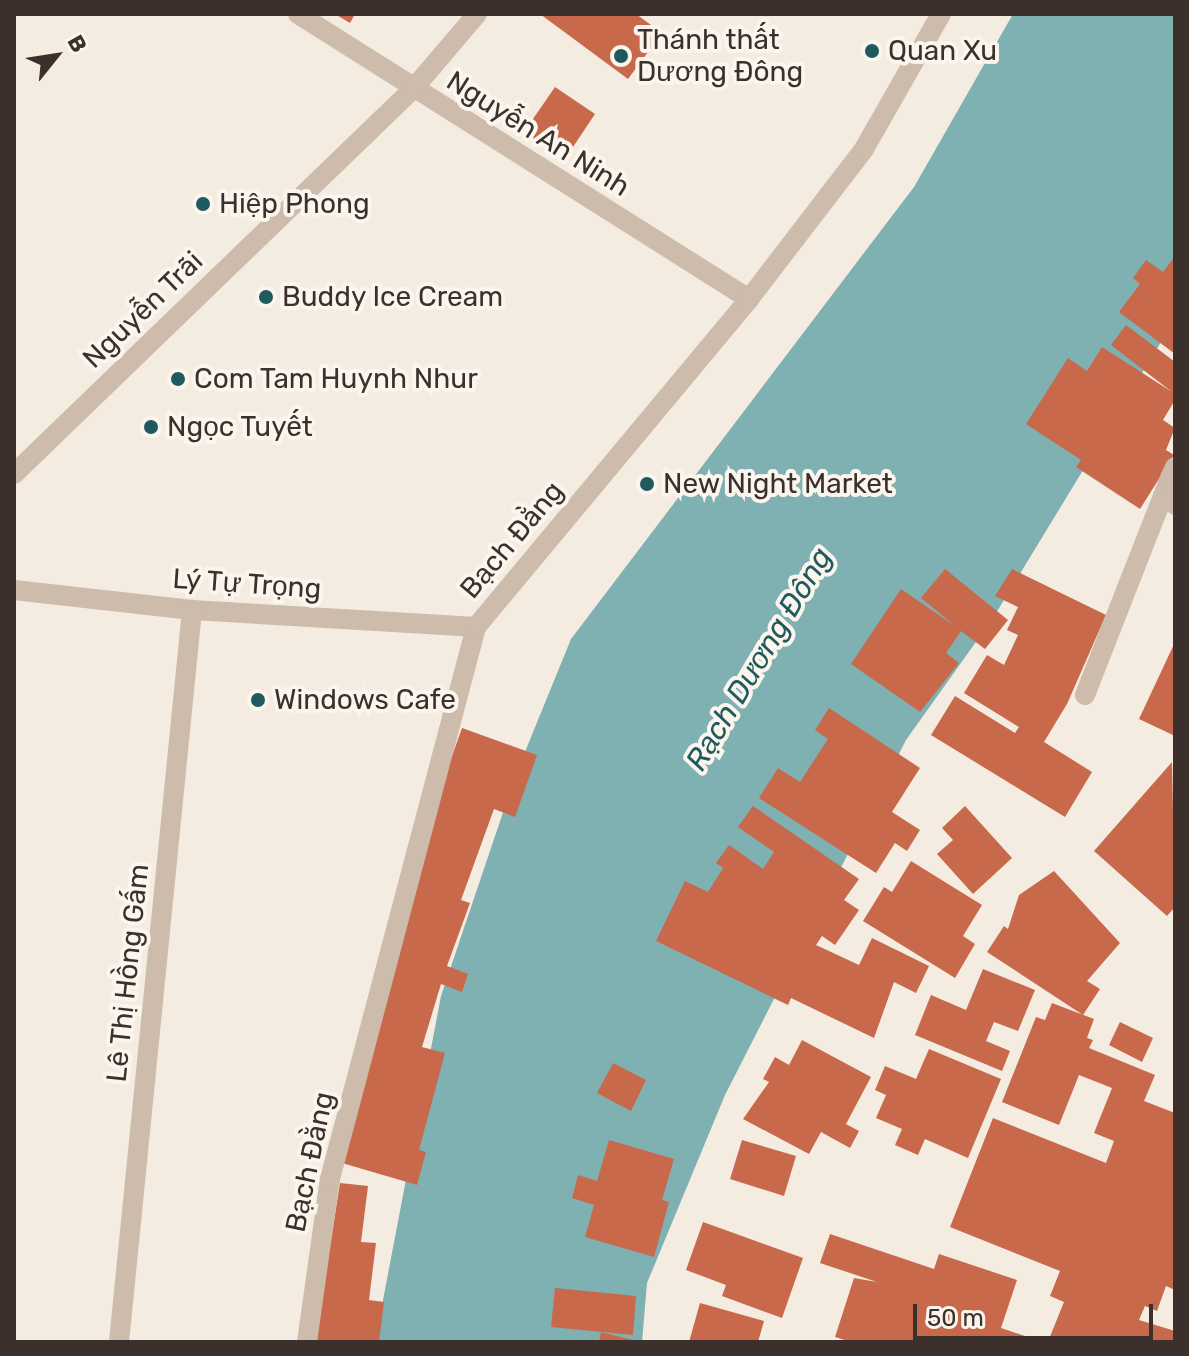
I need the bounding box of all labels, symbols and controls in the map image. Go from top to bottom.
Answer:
north arrow [16,16,96,96]
place label: Thánh thất Dương Đông [637,23,803,89]
text: B [62,30,93,57]
place label: Quan Xu [888,34,997,68]
marker: Quan Xu [863,42,881,60]
marker: Thánh thất Dương Đông [612,47,630,65]
street label: Nguyễn An Ninh [440,64,636,204]
place label: Hiệp Phong [219,187,370,221]
marker: Hiệp Phong [194,195,212,213]
street label: Nguyễn Trãi [76,244,210,376]
place label: Buddy Ice Cream [282,280,504,314]
marker: Buddy Ice Cream [257,288,275,306]
place label: Com Tam Huynh Nhur [194,362,478,396]
marker: Com Tam Huynh Nhur [169,370,187,388]
place label: Ngọc Tuyết [167,410,313,444]
marker: Ngọc Tuyết [142,418,160,436]
place label: New Night Market [663,467,893,501]
street label: Bạch Đằng [453,475,571,605]
marker: New Night Market [638,475,656,493]
water label: Rạch Dương Đông [678,541,840,777]
street label: Lý Tự Trọng [170,562,324,606]
place label: Windows Cafe [274,683,456,717]
marker: Windows Cafe [249,691,267,709]
street label: Lê Thị Hồng Gấm [100,862,156,1084]
street label: Bạch Đằng [279,1089,341,1235]
scale bar [917,1288,1157,1338]
text: 50 m [927,1304,984,1332]

